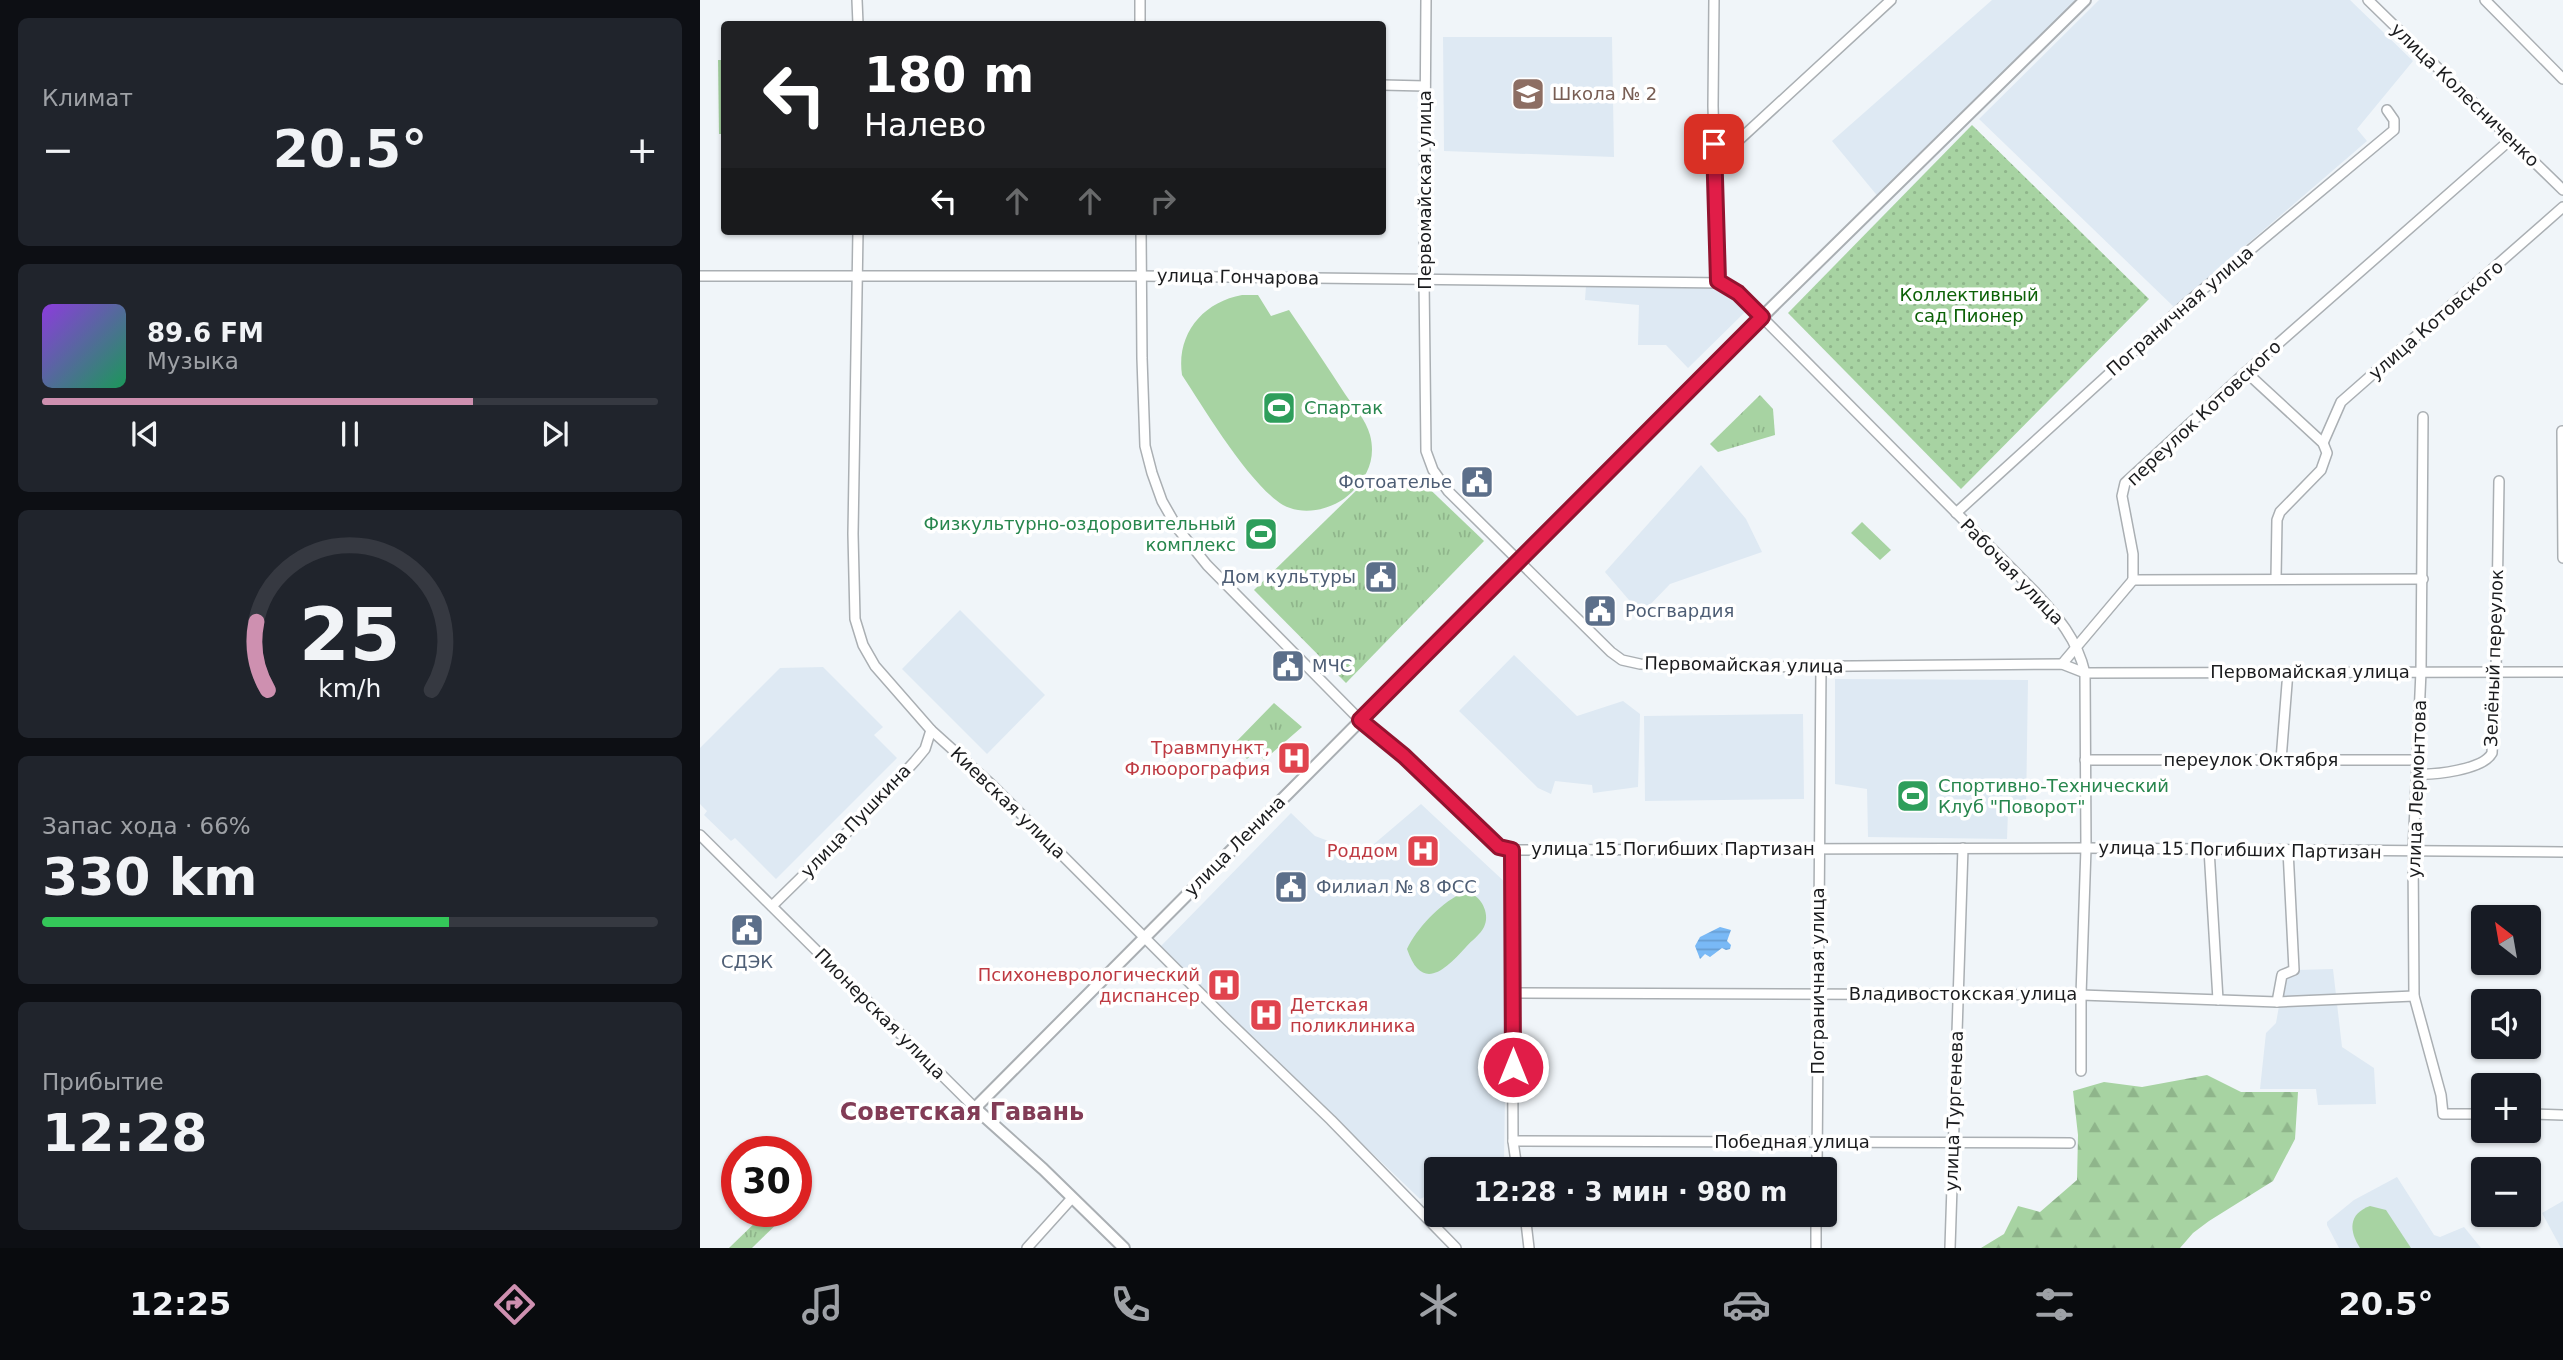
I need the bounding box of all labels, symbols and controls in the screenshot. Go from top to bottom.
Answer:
street label: улица Колесниченко [2387,18,2544,171]
text: 180 m [864,47,1034,104]
icon: left [749,49,840,140]
school or university icon: Школа № 2 [1509,75,1547,113]
place label: Школа № 2 [1552,83,1657,104]
text: Климат [42,85,133,111]
street label: Первомайская улица [1414,90,1435,290]
text: Налево [864,106,986,144]
pin [1684,114,1744,174]
text: 20.5° [273,119,427,179]
icon: arrive [1695,125,1733,163]
text: − [42,128,74,172]
text: + [626,128,658,172]
icon: left [925,182,963,220]
icon: ahead [998,182,1036,220]
icon: ahead [1071,182,1109,220]
icon: right [1144,182,1182,220]
street label: Пограничная улица [2102,241,2257,380]
street label: улица Котовского [2364,256,2507,384]
street label: улица Гончарова [1157,265,1319,288]
park label: Коллективный сад Пионер [1899,284,2039,326]
text: 89.6 FM [147,318,264,348]
street label: переулок Котовского [2122,336,2285,490]
text: Музыка [147,348,239,374]
sports icon: Спартак [1260,389,1298,427]
place label: Спартак [1304,397,1383,418]
icon: previous [126,415,164,453]
icon: pause [331,415,369,453]
icon: next [536,415,574,453]
public building icon: Фотоателье [1458,463,1496,501]
place label: Фотоателье [1338,471,1452,492]
place label: Физкультурно-оздоровительный комплекс [924,513,1236,555]
street label: Рабочая улица [1956,514,2068,629]
sports icon: Физкультурно-оздоровительный комплекс [1242,515,1280,553]
public building icon: Дом культуры [1362,558,1400,596]
place label: Дом культуры [1221,566,1356,587]
street label: Зелёный переулок [2480,569,2507,747]
text: 25 [299,592,401,677]
public building icon: Росгвардия [1581,592,1619,630]
place label: Росгвардия [1625,600,1734,621]
public building icon: МЧС [1269,647,1307,685]
street label: Первомайская улица [1644,652,1844,677]
place label: МЧС [1312,655,1352,676]
street label: Первомайская улица [2210,661,2410,682]
text: km/h [318,674,382,703]
street label: улица Лермонтова [2403,699,2430,878]
place label: Травмпункт, Флюорография [1125,737,1270,779]
hospital icon: Травмпункт, Флюорография [1275,739,1313,777]
street label: Киевская улица [947,742,1070,863]
street label: переулок Октября [2164,749,2338,770]
street label: улица Пушкина [796,760,915,881]
place label: Спортивно-Технический Клуб "Поворот" [1938,775,2169,817]
sports icon: Спортивно-Технический Клуб "Поворот" [1894,777,1932,815]
street label: улица Ленина [1180,791,1289,900]
text: Запас хода · 66% [42,813,251,839]
hospital icon: Роддом [1404,832,1442,870]
street label: улица 15 Погибших Партизан [2098,837,2382,862]
street label: улица 15 Погибших Партизан [1531,838,1815,859]
place label: Роддом [1327,840,1398,861]
text: 330 km [42,847,257,907]
public building icon: Филиал № 8 ФСС [1272,868,1310,906]
place label: Филиал № 8 ФСС [1316,876,1477,897]
street label: Пограничная улица [1807,887,1828,1075]
north arrow [2471,905,2541,975]
map controls [2471,905,2541,1227]
public building icon: СДЭК [728,911,766,949]
street label: Пионерская улица [811,944,950,1083]
place label: СДЭК [721,951,773,972]
place label: Психоневрологический диспансер [978,964,1200,1006]
hospital icon: Психоневрологический диспансер [1205,966,1243,1004]
street label: Владивостокская улица [1849,983,2077,1004]
button: sound [2471,989,2541,1059]
place label: Детская поликлиника [1290,994,1415,1036]
hospital icon: Детская поликлиника [1247,996,1285,1034]
position arrow [1476,1030,1550,1104]
street label: улица Тургенева [1940,1030,1967,1192]
text: Прибытие [42,1069,164,1095]
button: + [2471,1073,2541,1143]
district label: Советская Гавань [840,1098,1084,1126]
text: 12:28 [42,1103,208,1163]
street label: Победная улица [1714,1131,1870,1152]
speed limit sign: 30 [721,1136,812,1227]
button: − [2471,1157,2541,1227]
text: 12:28 · 3 мин · 980 m [1474,1177,1787,1207]
icon: directions [490,1280,539,1329]
icon: music [798,1280,847,1329]
icon: phone [1106,1280,1155,1329]
icon: climate [1414,1280,1463,1329]
icon: car [1722,1280,1771,1329]
icon: filters [2030,1280,2079,1329]
text: 12:25 [130,1285,231,1323]
text: 20.5° [2338,1285,2433,1323]

